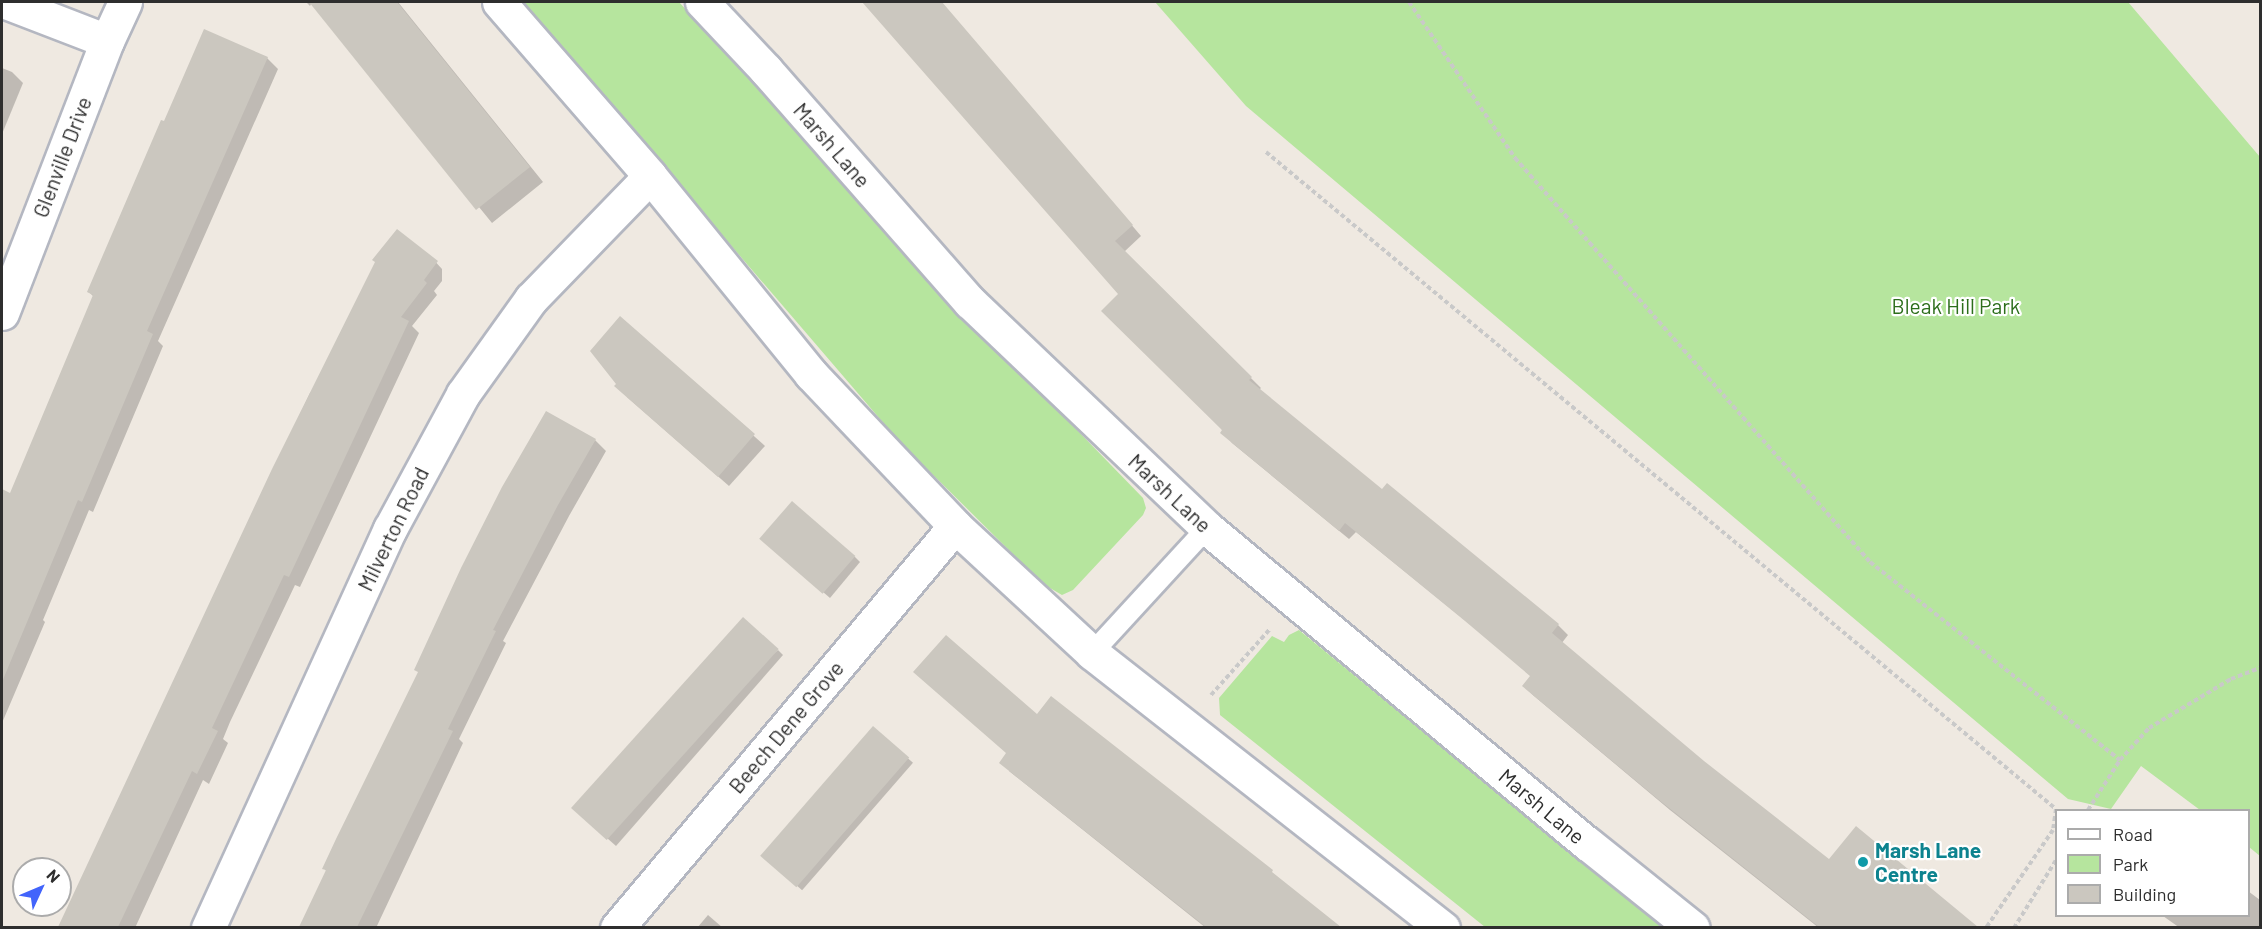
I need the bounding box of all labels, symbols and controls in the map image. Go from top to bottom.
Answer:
street label: Glenville Drive [27,93,97,221]
street label: Marsh Lane [788,97,876,193]
park label: Bleak Hill Park [1892,293,2020,319]
street label: Marsh Lane [1123,448,1217,538]
street label: Milverton Road [352,463,434,595]
street label: Beech Dene Grove [723,656,849,798]
street label: Marsh Lane [1494,763,1590,849]
legend [2055,809,2250,917]
text: Road [2113,823,2153,845]
place label: Marsh Lane Centre [1875,837,1981,887]
text: Park [2113,853,2148,875]
marker: Marsh Lane Centre [1856,855,1870,869]
north arrow [12,857,72,917]
text: N [43,865,64,886]
text: Building [2113,883,2176,905]

